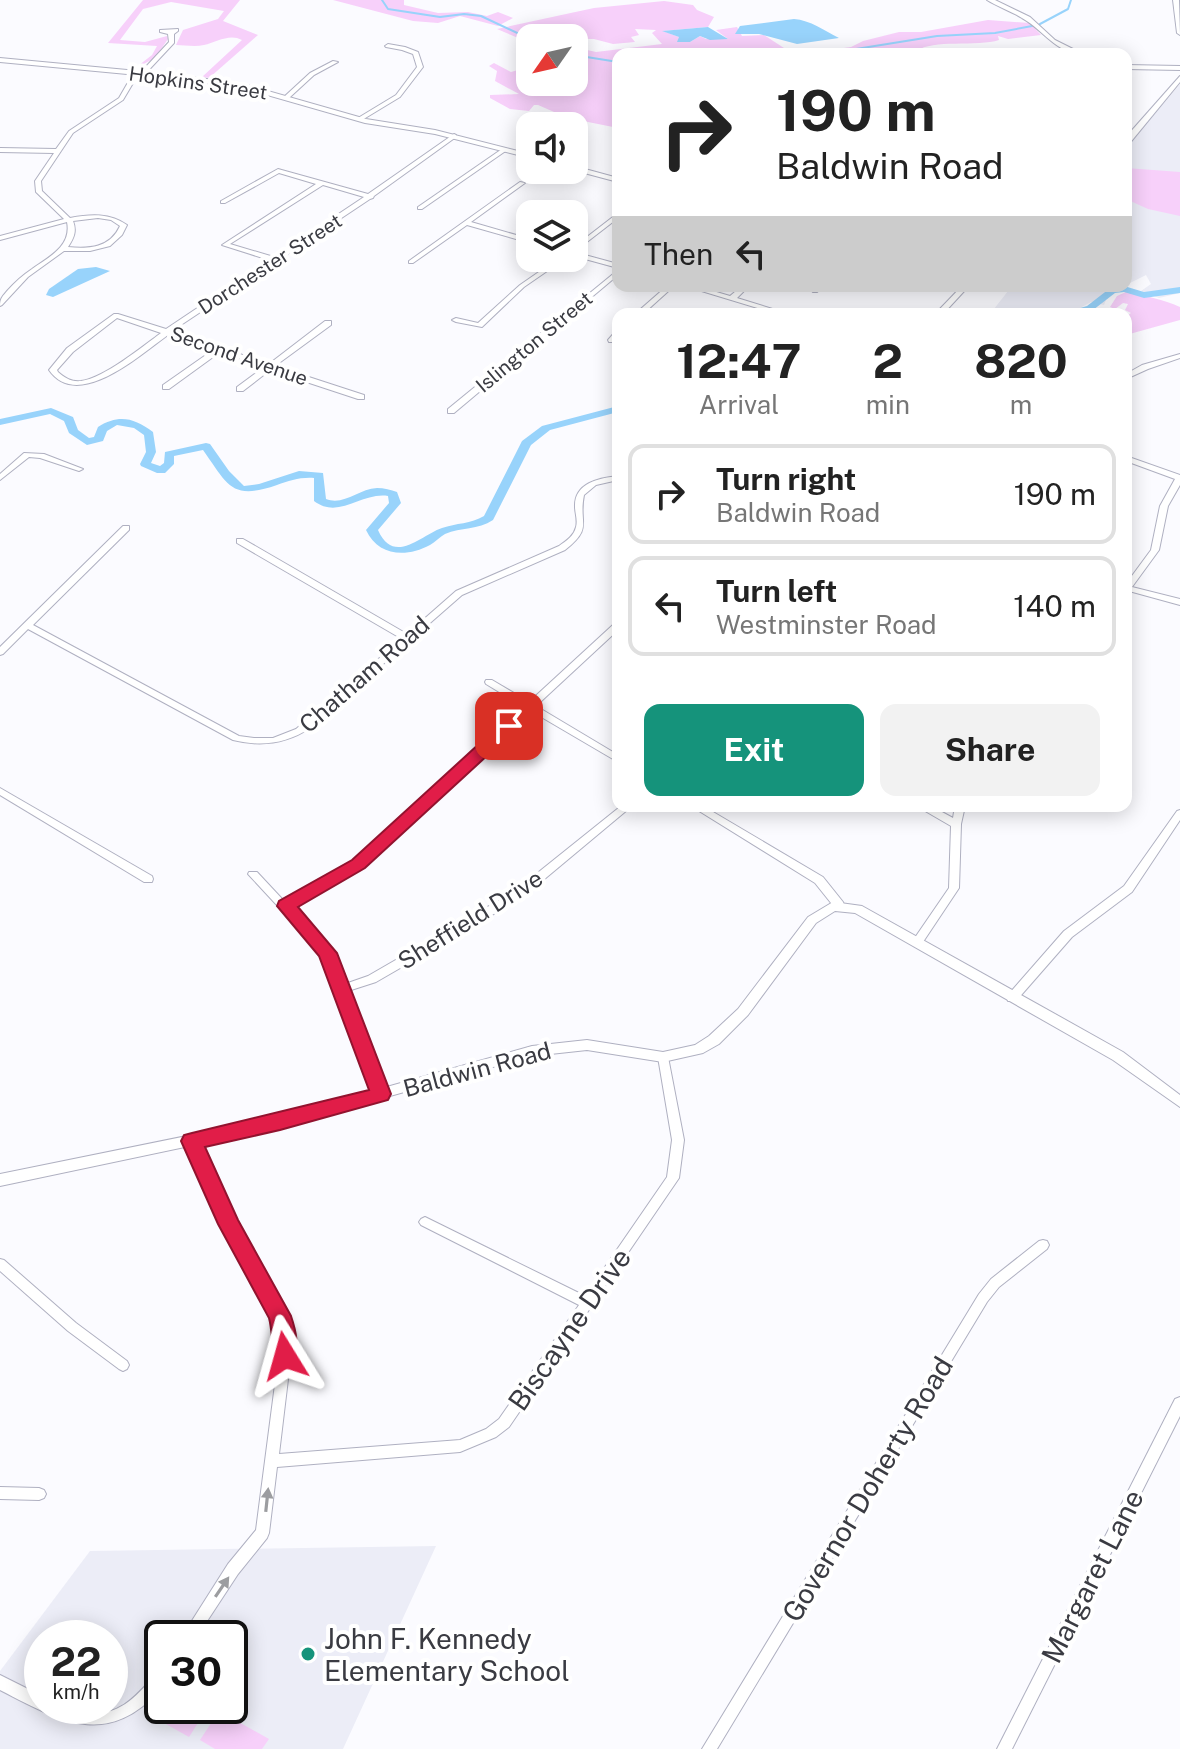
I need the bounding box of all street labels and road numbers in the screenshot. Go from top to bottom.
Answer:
street label: Hopkins Street [127,61,269,105]
street label: Dorchester Street [194,209,346,319]
street label: Islington Street [471,286,597,398]
street label: Second Avenue [167,321,311,391]
street label: Chatham Road [293,610,435,738]
street label: Sheffield Drive [393,863,547,975]
street label: Baldwin Road [400,1036,554,1102]
street label: Biscayne Drive [501,1241,637,1417]
street label: Governor Doherty Road [775,1351,959,1627]
street label: Margaret Lane [1034,1484,1150,1668]

